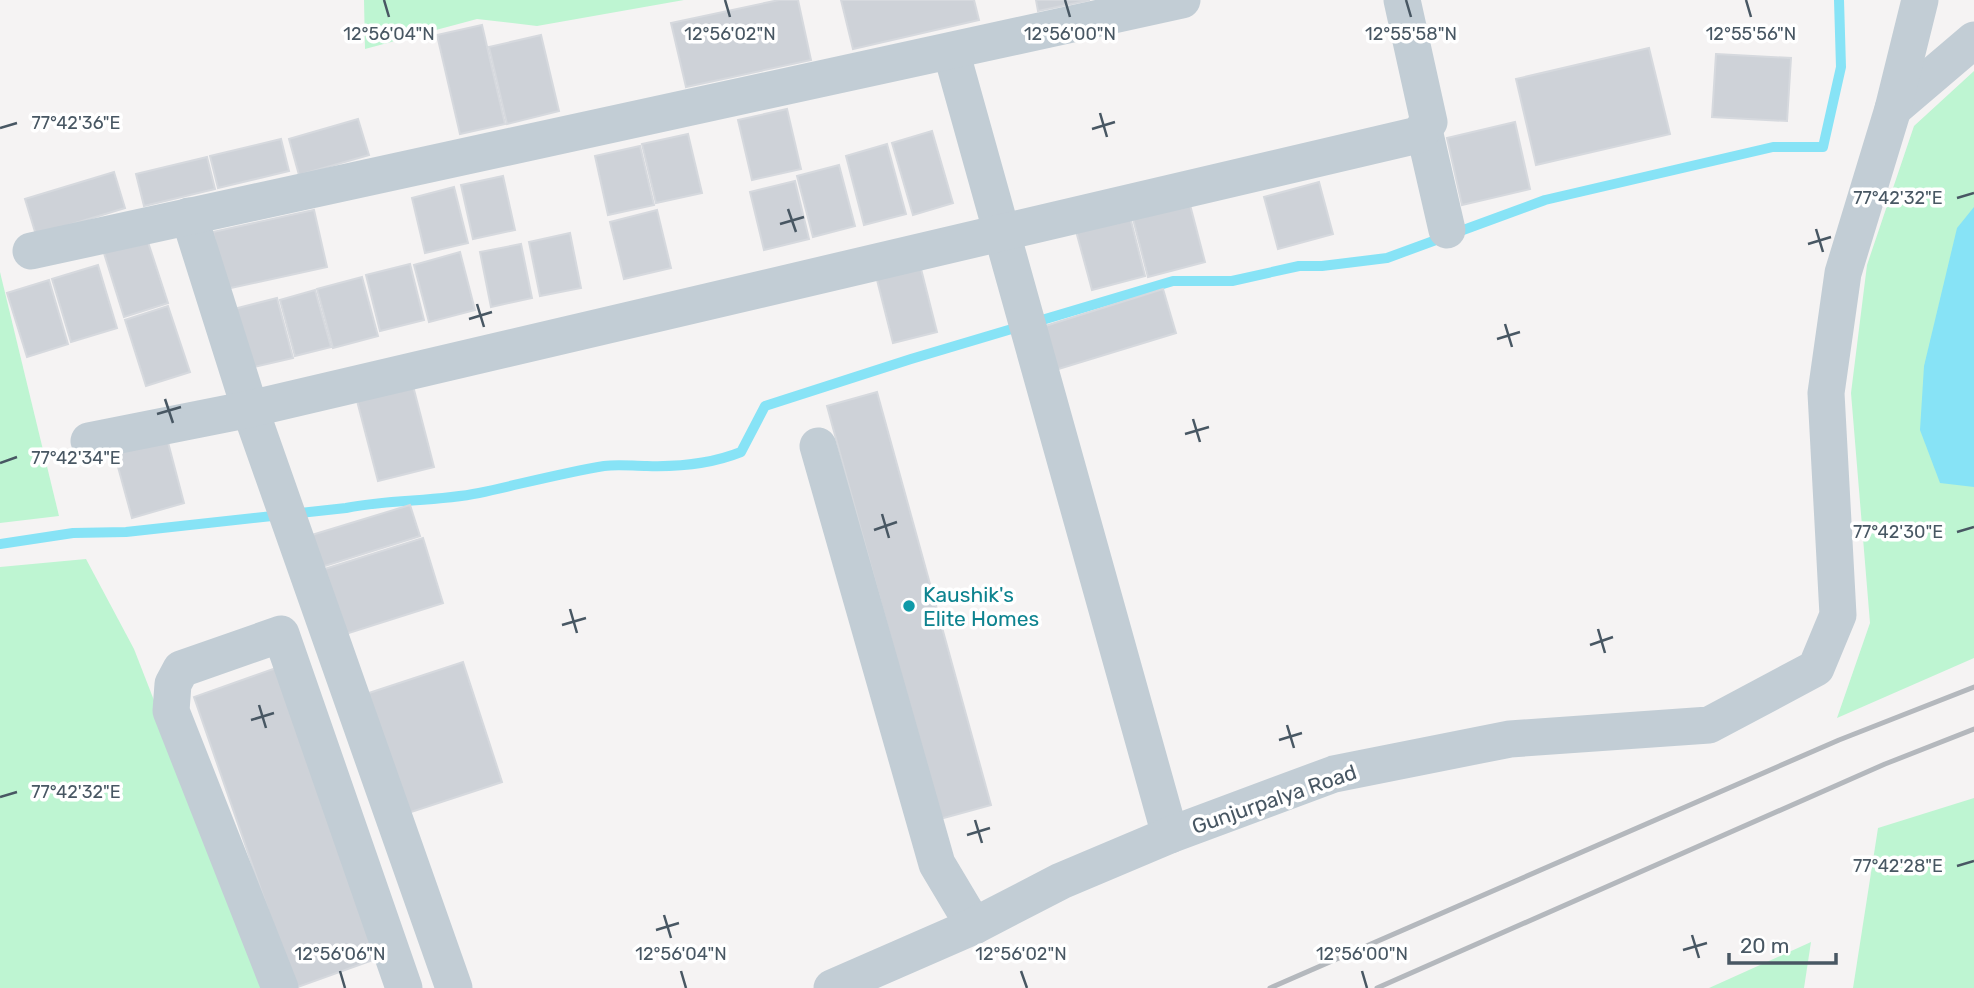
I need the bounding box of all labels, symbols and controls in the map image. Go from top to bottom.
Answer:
text: 12°56'04"N [343,23,435,45]
text: 12°56'02"N [684,23,776,45]
text: 12°56'00"N [1024,23,1116,45]
text: 12°55'58"N [1365,23,1457,45]
text: 12°55'56"N [1706,23,1796,45]
text: 77°42'36"E [31,112,121,134]
text: 77°42'32"E [1853,187,1943,209]
text: 77°42'34"E [31,447,121,469]
text: 77°42'30"E [1853,521,1943,543]
place label: Kaushik's Elite Homes [923,582,1039,631]
marker: Kaushik's Elite Homes [901,598,917,614]
street label: Gunjurpalya Road [1188,759,1360,839]
text: 77°42'32"E [31,781,121,803]
text: 77°42'28"E [1853,855,1943,877]
scale bar [1729,922,1836,966]
text: 20 m [1740,933,1789,958]
text: 12°56'06"N [295,943,385,965]
text: 12°56'04"N [635,943,727,965]
text: 12°56'02"N [975,943,1067,965]
text: 12°56'00"N [1316,943,1408,965]

